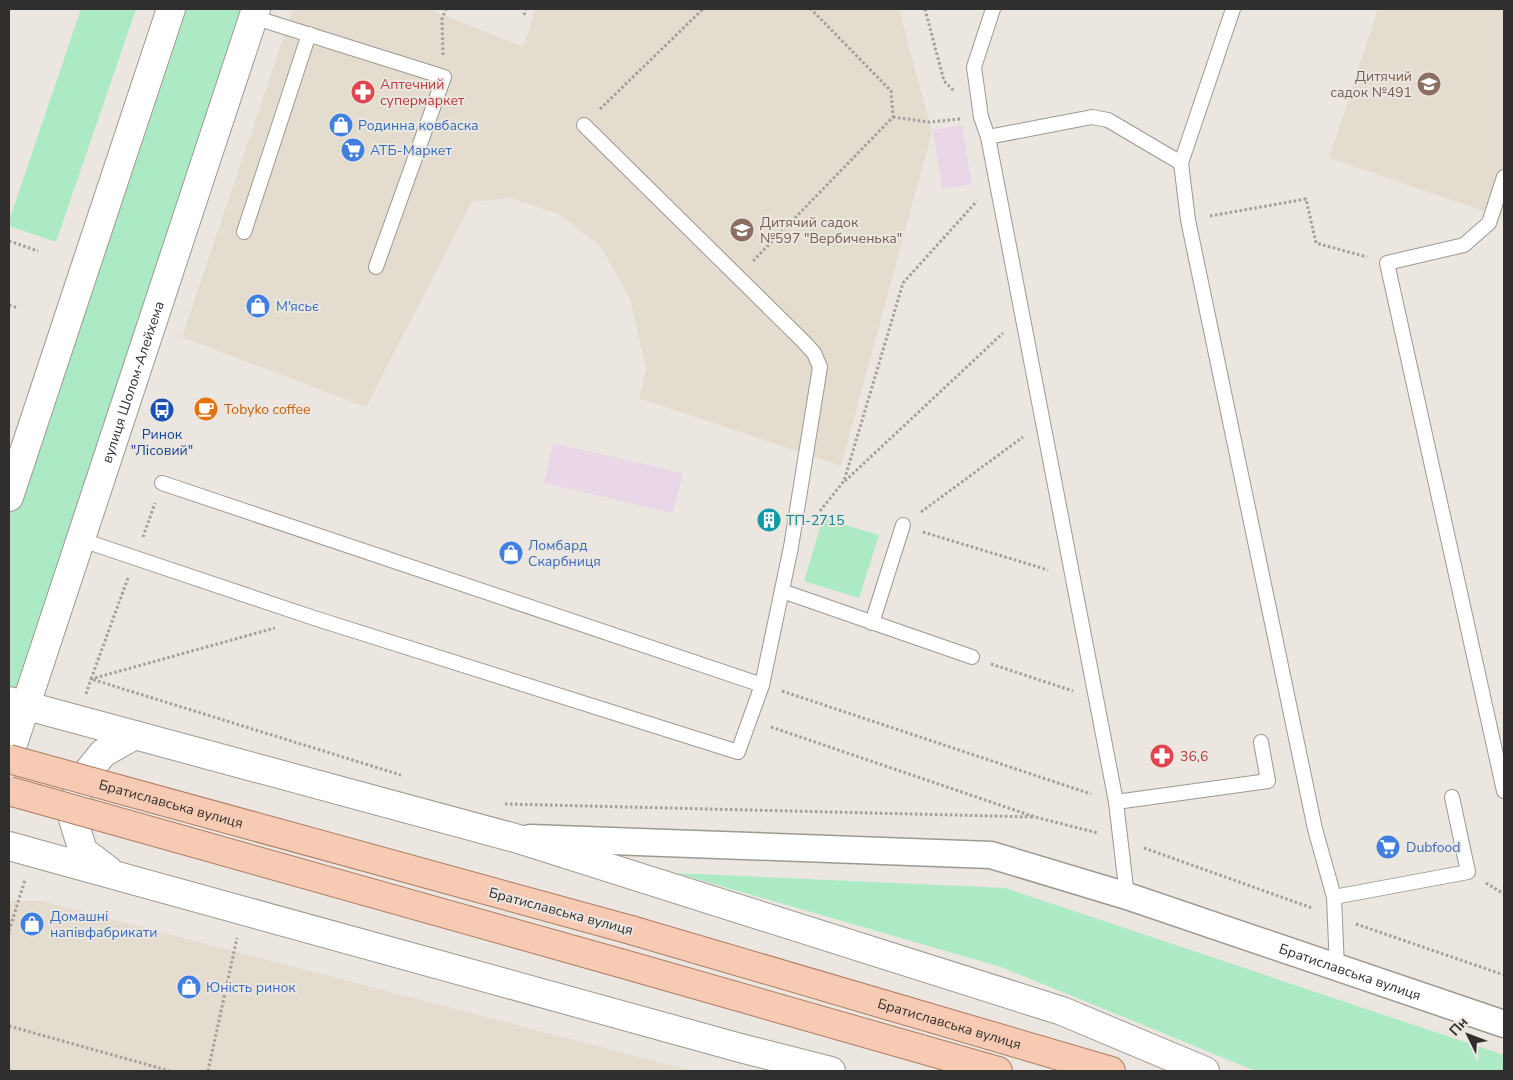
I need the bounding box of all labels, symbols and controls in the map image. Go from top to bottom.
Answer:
place label: Дитячий садок №491 [1330,67,1412,102]
school or university icon: Дитячий садок №491 [1416,71,1442,97]
place label: Аптечний супермаркет [380,75,465,110]
pharmacy icon: Аптечний супермаркет [350,79,376,105]
shop icon: Родинна ковбаска [328,112,354,138]
place label: Родинна ковбаска [358,116,479,135]
supermarket icon: АТБ-Маркет [340,137,366,163]
place label: АТБ-Маркет [370,141,452,160]
place label: Дитячий садок №597 "Вербиченька" [760,213,902,248]
school or university icon: Дитячий садок №597 "Вербиченька" [729,217,755,243]
shop icon: М'ясьє [245,293,271,319]
place label: М'ясьє [276,297,319,316]
street label: вулиця Шолом-Алейхема [98,299,169,466]
cafe icon: Tobyko coffee [193,396,219,422]
bus stop icon: Ринок "Лісовий" [149,397,175,423]
place label: Tobyko coffee [224,400,310,419]
place label: Ринок "Лісовий" [131,425,193,460]
building icon: ТП-2715 [756,507,782,533]
place label: ТП-2715 [786,511,845,530]
place label: Ломбард Скарбниця [528,536,601,571]
shop icon: Ломбард Скарбниця [498,540,524,566]
pharmacy icon: 36,6 [1149,743,1175,769]
place label: 36,6 [1180,747,1208,766]
street label: Братиславська вулиця [97,775,245,833]
supermarket icon: Dubfood [1375,834,1401,860]
place label: Dubfood [1406,838,1461,857]
street label: Братиславська вулиця [487,883,635,940]
place label: Домашні напівфабрикати [50,907,157,942]
shop icon: Домашні напівфабрикати [19,911,45,937]
street label: Братиславська вулиця [1276,939,1423,1005]
shop icon: Юність ринок [176,974,202,1000]
place label: Юність ринок [206,978,296,997]
street label: Братиславська вулиця [875,994,1023,1054]
north arrow [1443,1010,1493,1060]
text: Пн [1445,1013,1472,1040]

